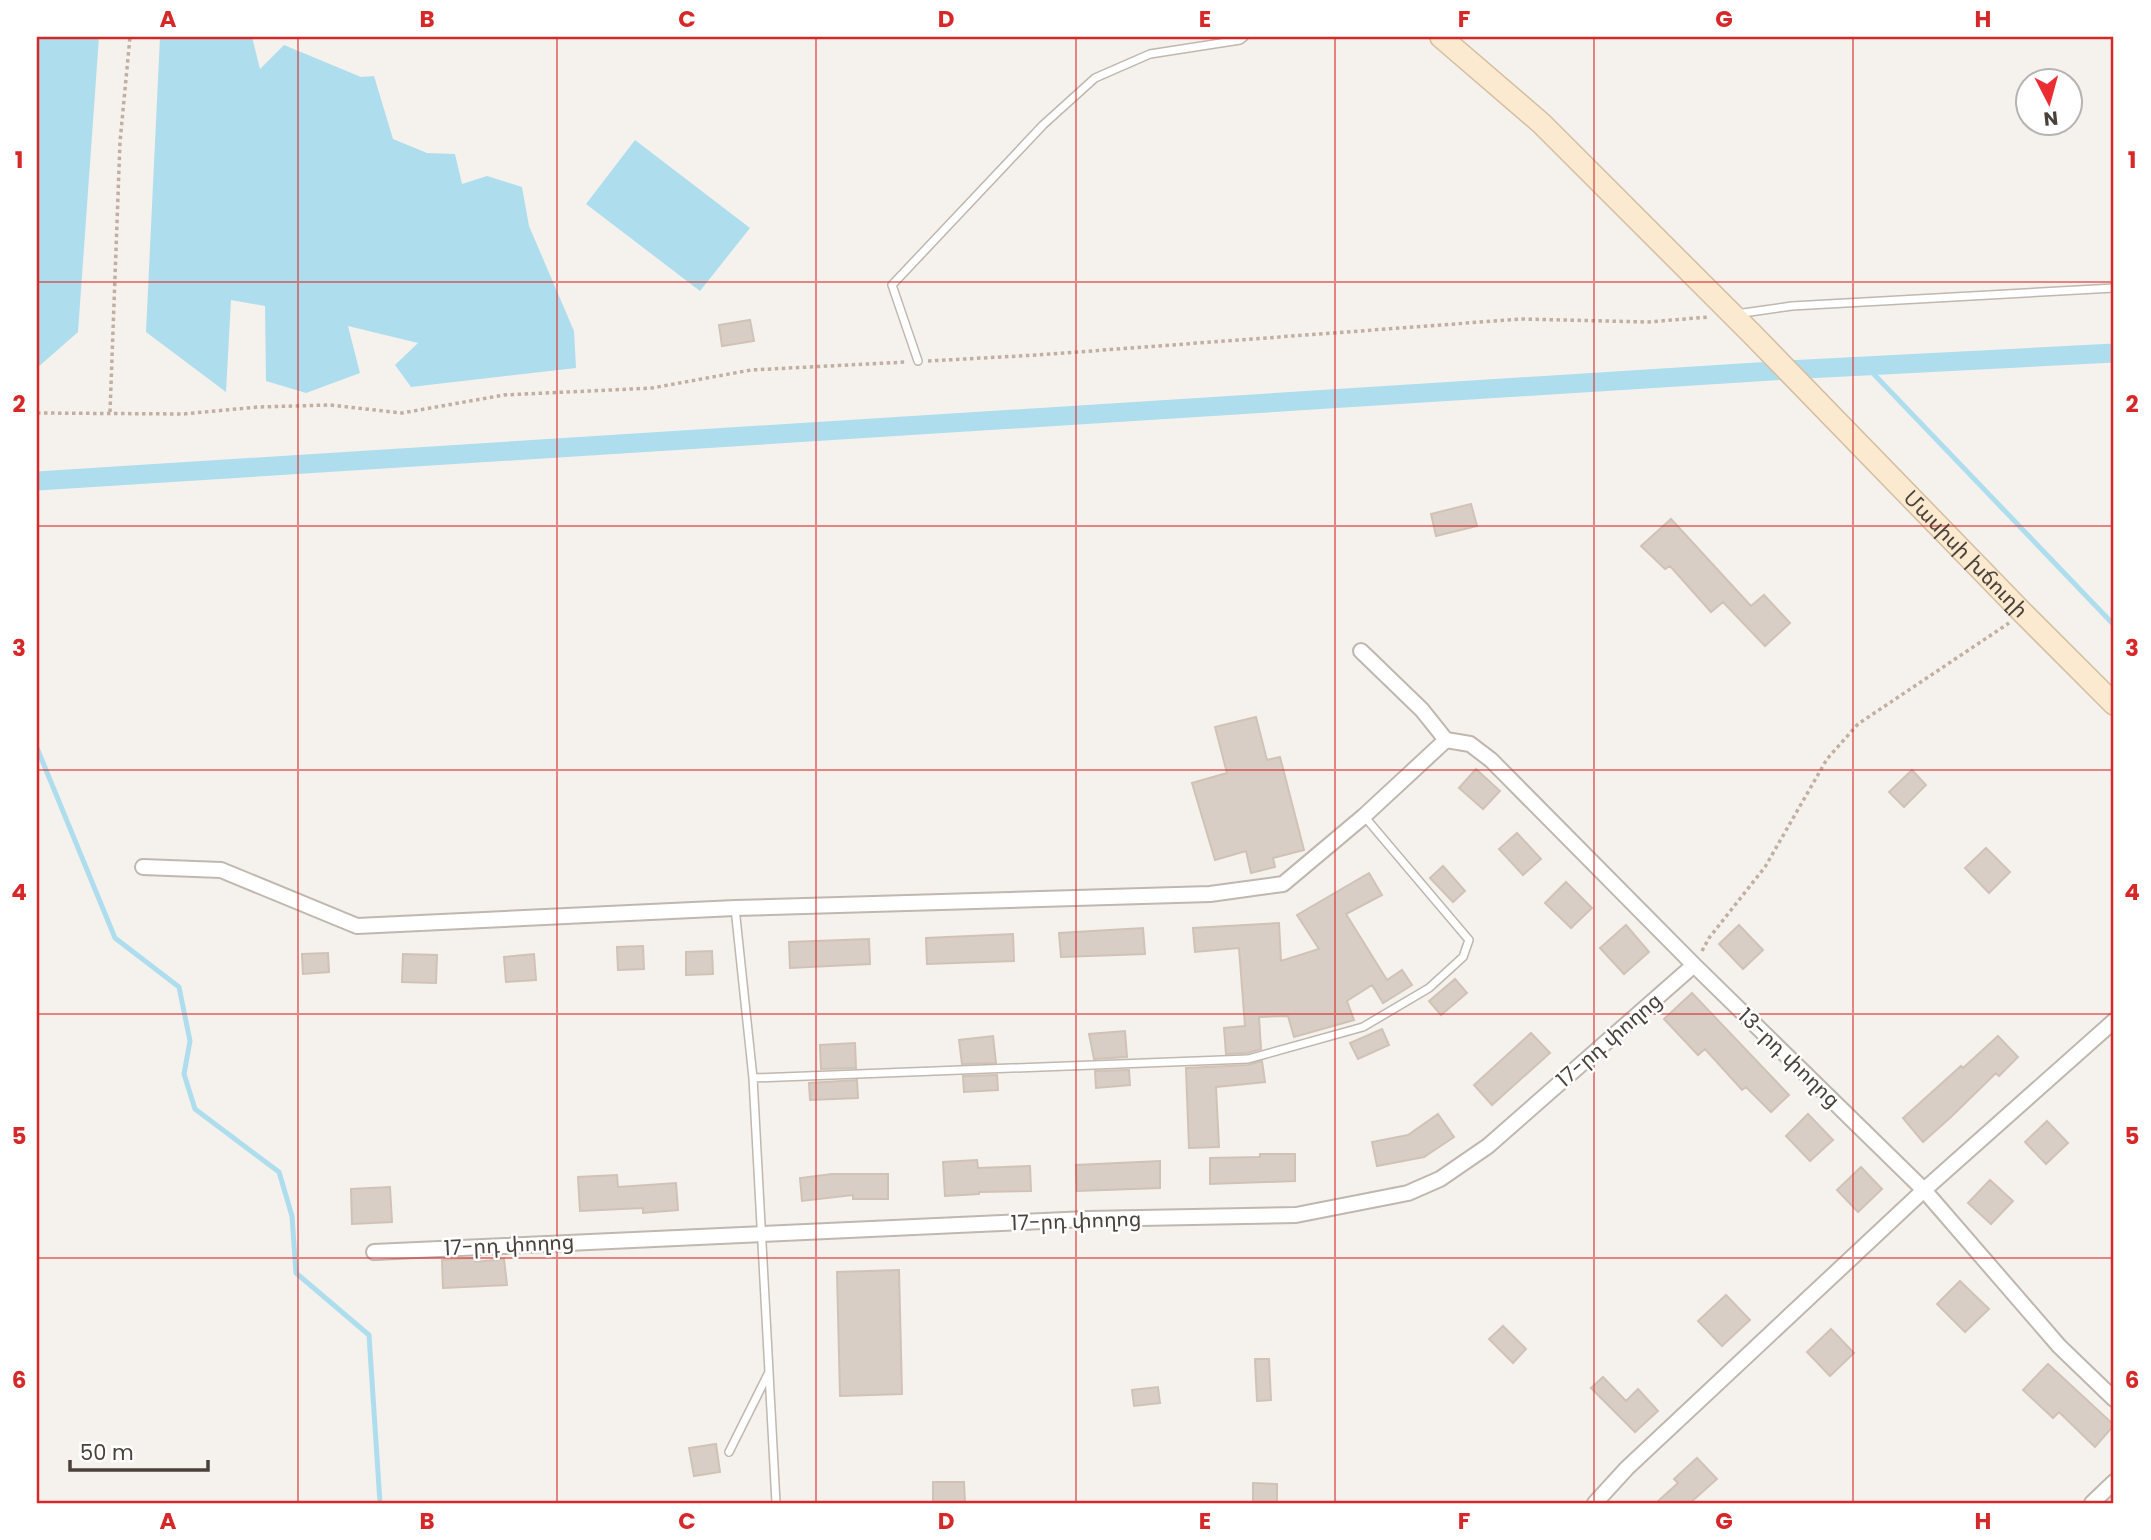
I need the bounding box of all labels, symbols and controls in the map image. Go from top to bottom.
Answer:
text: A [160,3,177,35]
text: B [419,3,435,35]
text: C [678,3,696,35]
text: D [938,3,954,35]
text: E [1199,3,1211,35]
text: F [1458,3,1470,35]
text: G [1715,3,1733,35]
text: H [1975,3,1991,35]
north arrow [2014,66,2084,136]
text: N [2042,104,2059,133]
text: 1 [15,144,23,176]
text: 1 [2128,144,2136,176]
text: 2 [12,388,26,420]
text: 2 [2125,388,2139,420]
street label: Մասիսի խճուղի [1897,483,2035,624]
text: 3 [12,632,26,664]
text: 3 [2125,632,2139,664]
text: 4 [11,876,27,908]
text: 4 [2124,876,2140,908]
street label: 17-րդ փողոց [1550,986,1667,1093]
street label: 13-րդ փողոց [1732,1002,1847,1114]
text: 5 [12,1120,26,1152]
text: 5 [2125,1120,2139,1152]
street label: 17-րդ փողոց [1010,1204,1142,1237]
street label: 17-րդ փողոց [443,1227,575,1262]
text: 6 [12,1364,26,1396]
text: 6 [2125,1364,2139,1396]
scale bar [70,1428,208,1472]
text: 50 m [80,1438,134,1467]
text: A [160,1505,177,1537]
text: B [419,1505,435,1537]
text: C [678,1505,696,1537]
text: D [938,1505,954,1537]
text: E [1199,1505,1211,1537]
text: F [1458,1505,1470,1537]
text: G [1715,1505,1733,1537]
text: H [1975,1505,1991,1537]

